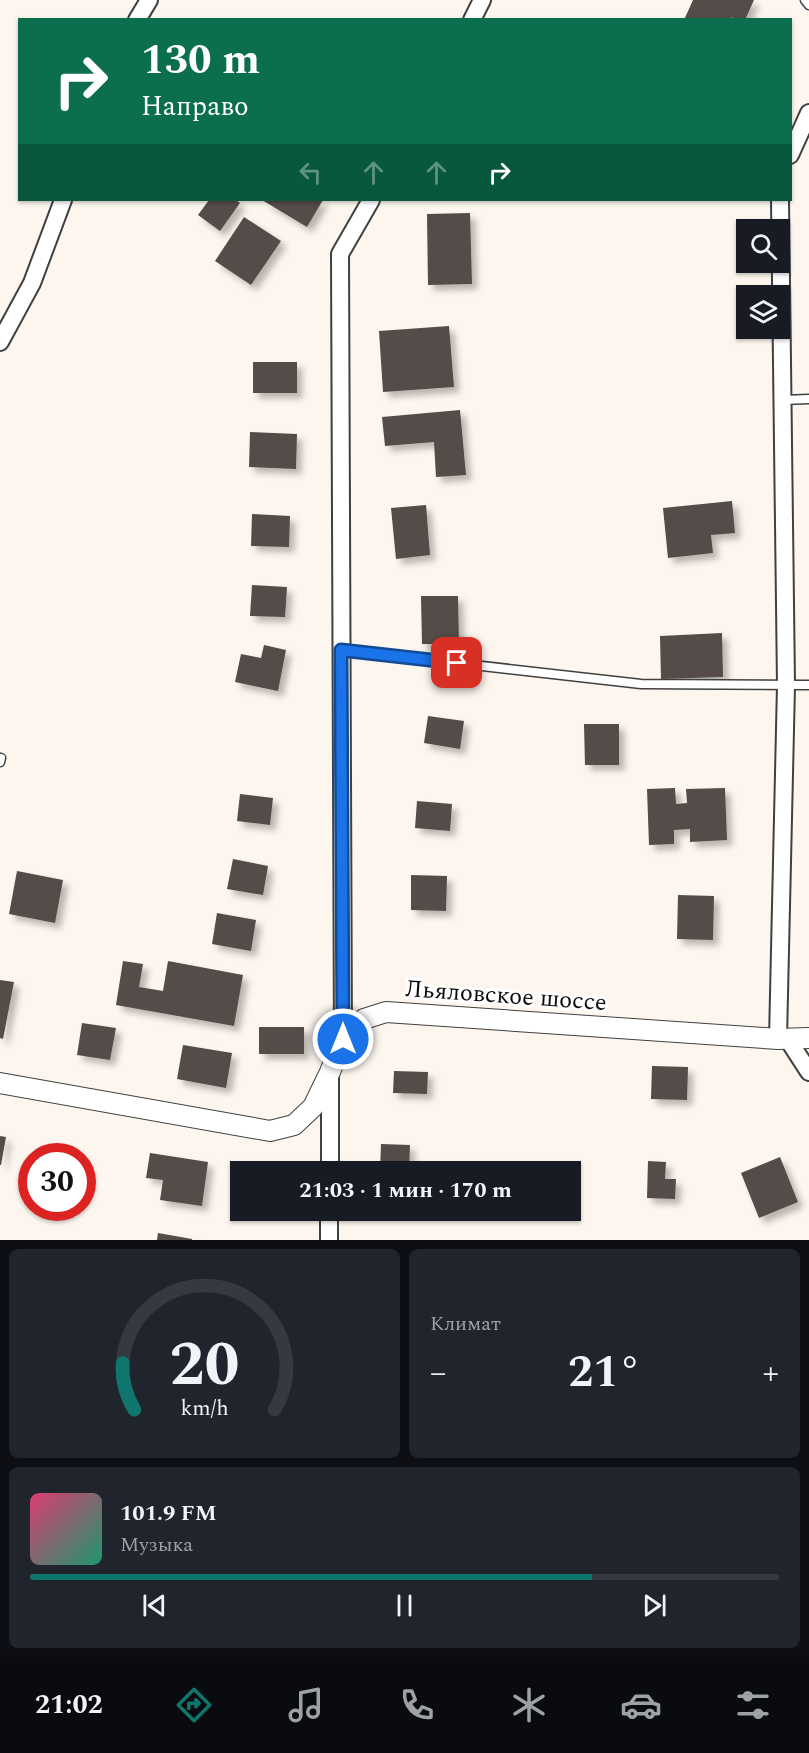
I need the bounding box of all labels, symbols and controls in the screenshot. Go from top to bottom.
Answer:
text: 130 m [141,29,260,92]
icon: right [42,42,120,120]
text: Направо [141,86,249,128]
icon: left [294,156,327,189]
icon: ahead [357,156,390,189]
icon: ahead [420,156,453,189]
icon: right [483,156,516,189]
map controls [736,219,790,339]
button: search [736,219,790,273]
button: layers [736,285,790,339]
pin [431,637,482,688]
icon: arrive [440,646,473,679]
street label: Льяловское шоссе [404,971,608,1021]
position arrow [311,1007,375,1071]
speed limit sign: 30 [18,1143,96,1221]
text: 21:03 · 1 мин · 170 m [299,1174,512,1207]
text: Климат [430,1309,501,1339]
text: 20 [169,1318,240,1413]
text: 21° [568,1338,641,1407]
text: − [430,1348,447,1398]
text: + [763,1348,779,1398]
text: km/h [180,1393,229,1426]
text: 101.9 FM [120,1497,217,1530]
text: Музыка [120,1530,193,1560]
icon: previous [138,1589,171,1622]
icon: pause [388,1589,421,1622]
icon: next [638,1589,671,1622]
text: 21:02 [35,1684,103,1726]
icon: directions [173,1684,215,1726]
icon: music [285,1684,327,1726]
icon: phone [396,1684,438,1726]
icon: climate [508,1684,550,1726]
icon: car [620,1684,662,1726]
icon: filters [732,1684,774,1726]

